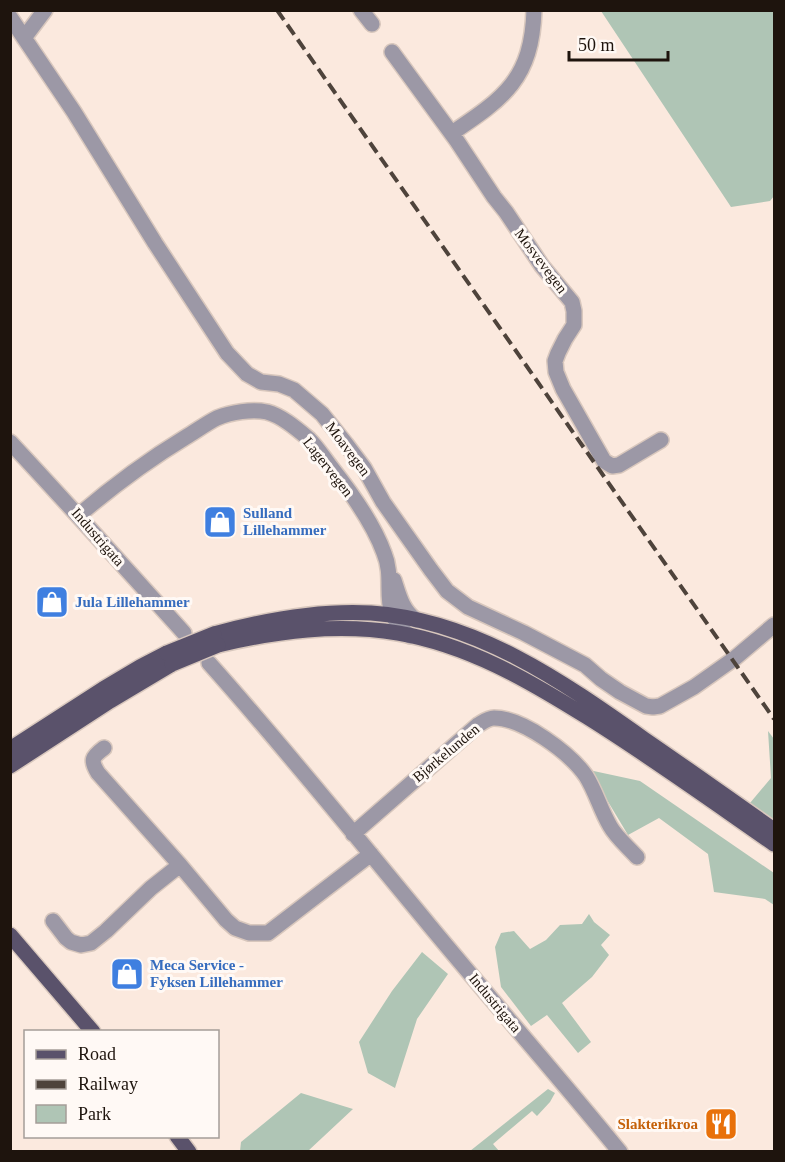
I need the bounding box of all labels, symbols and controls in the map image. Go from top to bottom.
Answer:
scale bar [569,24,668,62]
text: 50 m [578,35,615,55]
street label: Mosvevegen [512,226,571,297]
street label: Moavegen [323,419,374,479]
street label: Lagervegen [300,434,356,500]
shop icon: Sulland Lillehammer [202,504,238,540]
street label: Industrigata [68,505,128,570]
place label: Sulland Lillehammer [243,505,327,538]
shop icon: Jula Lillehammer [34,584,70,620]
place label: Jula Lillehammer [75,594,190,610]
street label: Bjørkelunden [410,720,483,785]
shop icon: Meca Service - Fyksen Lillehammer [109,956,145,992]
place label: Meca Service - Fyksen Lillehammer [150,957,283,990]
street label: Industrigata [466,970,524,1036]
legend [24,1030,219,1138]
text: Road [78,1044,116,1064]
text: Railway [78,1074,138,1094]
text: Park [78,1104,111,1124]
restaurant icon: Slakterikroa [703,1106,739,1142]
place label: Slakterikroa [617,1116,698,1132]

